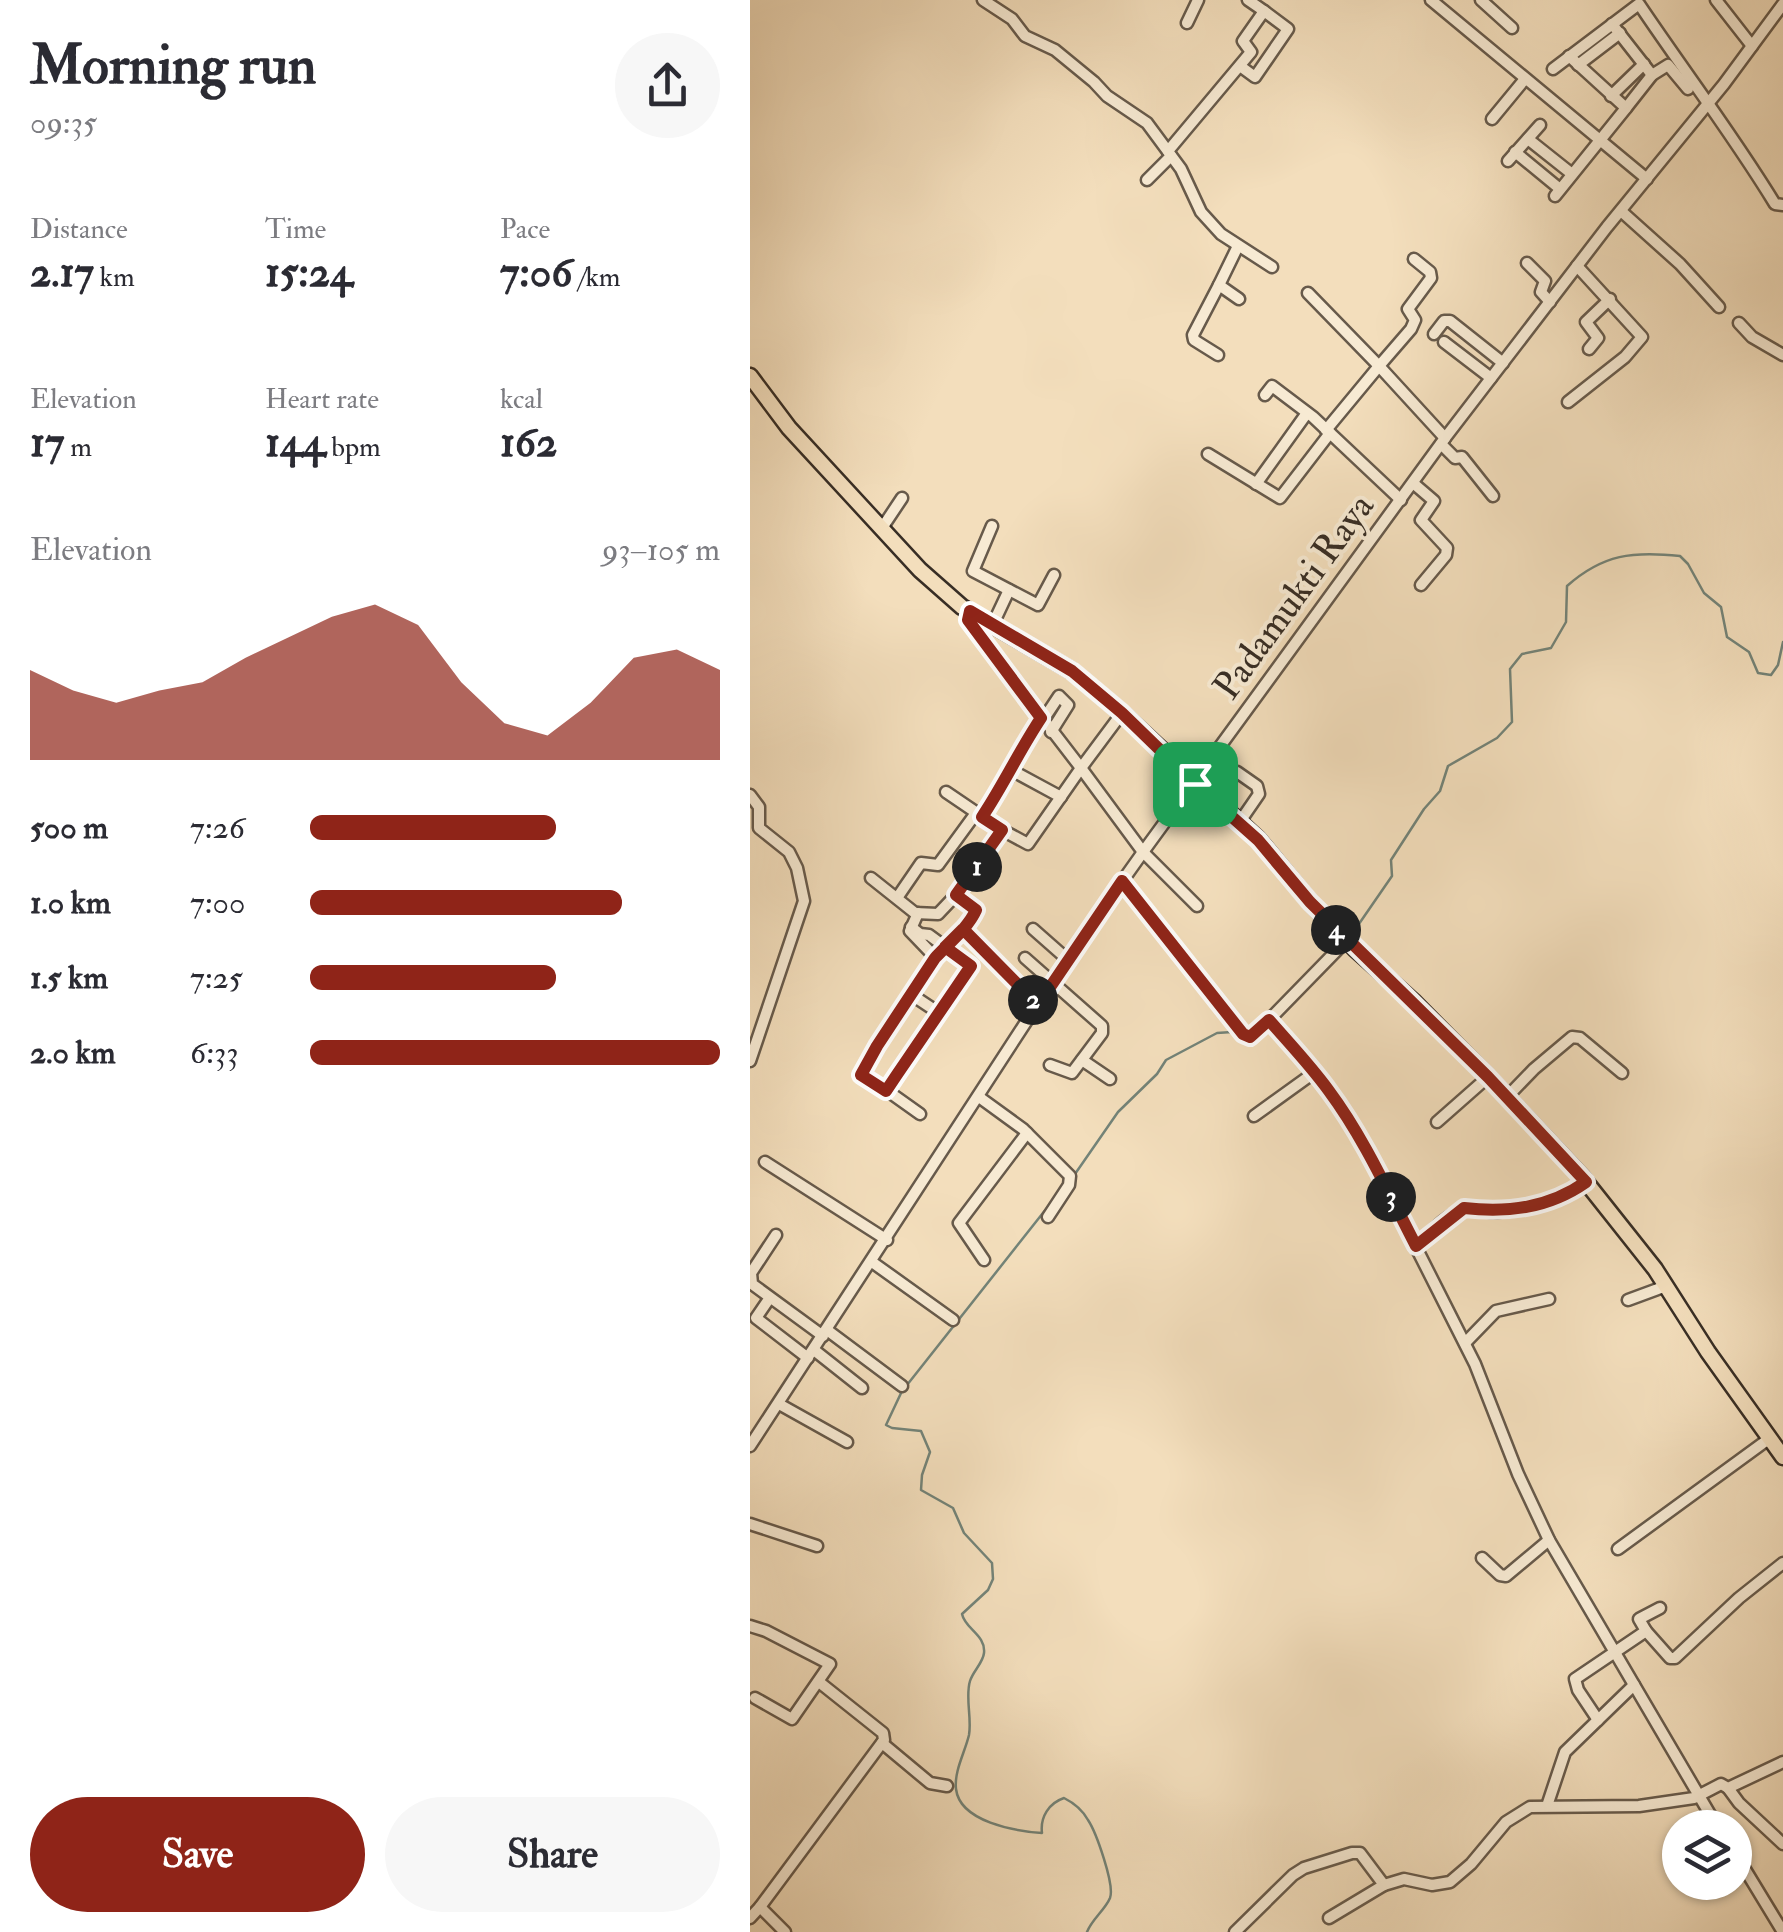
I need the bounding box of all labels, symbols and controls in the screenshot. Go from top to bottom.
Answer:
text: Morning run [30,31,316,100]
button: share [615,33,720,138]
text: 09:35 [30,103,97,143]
text: Distance [30,212,128,247]
text: Time [265,212,326,247]
text: Pace [500,212,550,247]
text: 2.17 [30,247,94,299]
text: 15:24 [265,247,353,299]
text: 7:06 [500,247,572,299]
text: km [94,260,135,295]
text: /km [572,260,621,295]
text: Elevation [30,382,137,417]
text: Heart rate [265,382,379,417]
text: kcal [500,382,543,417]
text: 17 [30,417,64,469]
text: 144 [265,417,325,469]
text: 162 [500,417,557,469]
text: m [64,430,92,465]
text: bpm [325,430,381,465]
street label: Padamukti Raya [1203,484,1385,709]
text: Elevation [30,530,152,570]
text: 93–105 m [602,530,720,570]
pin [1153,742,1238,827]
icon: arrive [1168,757,1223,812]
text: 500 m [30,808,108,848]
text: 7:26 [190,808,245,848]
pin: 1 [952,842,1002,892]
text: 1 [972,849,982,884]
text: 1.0 km [30,883,111,923]
text: 7:00 [190,883,245,923]
pin: 4 [1311,905,1361,955]
text: 4 [1328,912,1344,947]
text: 1.5 km [30,958,108,998]
text: 7:25 [190,958,243,998]
pin: 2 [1008,975,1058,1025]
text: 2 [1026,982,1040,1017]
text: 2.0 km [30,1033,116,1073]
text: 6:33 [190,1033,239,1073]
pin: 3 [1366,1172,1416,1222]
text: 3 [1386,1179,1396,1214]
button: Save [30,1797,365,1912]
button: Share [385,1797,720,1912]
map controls [1662,1810,1752,1900]
button: layers [1662,1810,1752,1900]

